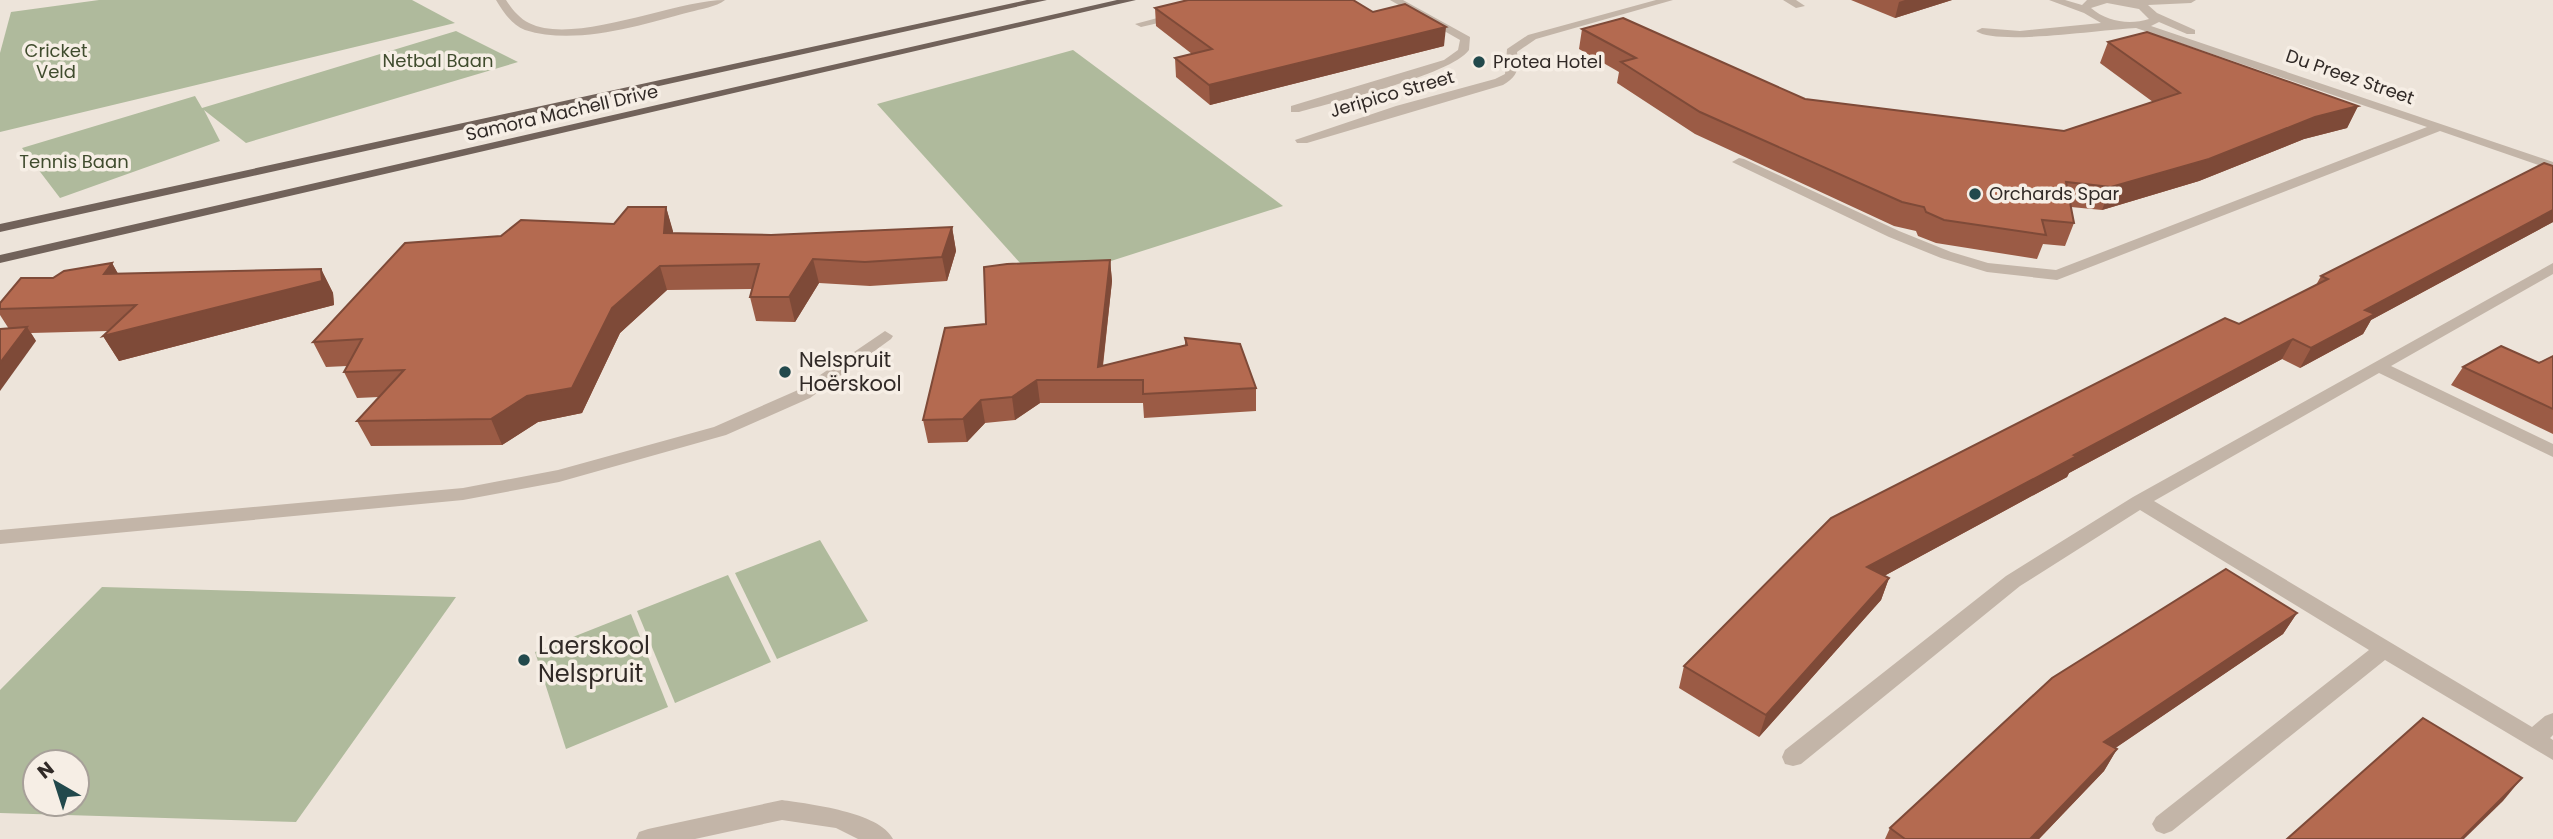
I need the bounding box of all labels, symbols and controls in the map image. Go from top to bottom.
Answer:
park label: Cricket Veld [25,38,87,84]
street label: Du Preez Street [2283,43,2418,110]
park label: Netbal Baan [383,48,493,73]
place label: Protea Hotel [1493,49,1602,74]
marker: Protea Hotel [1471,54,1487,70]
street label: Jeripico Street [1327,64,1457,123]
street label: Samora Machell Drive [463,78,660,147]
park label: Tennis Baan [19,149,129,174]
place label: Orchards Spar [1989,181,2119,206]
marker: Orchards Spar [1967,186,1983,202]
place label: Nelspruit Hoërskool [799,345,902,398]
marker: Nelspruit Hoërskool [777,364,793,380]
place label: Laerskool Nelspruit [538,629,650,690]
marker: Laerskool Nelspruit [516,652,532,668]
north arrow [21,748,91,818]
text: N [32,755,60,785]

